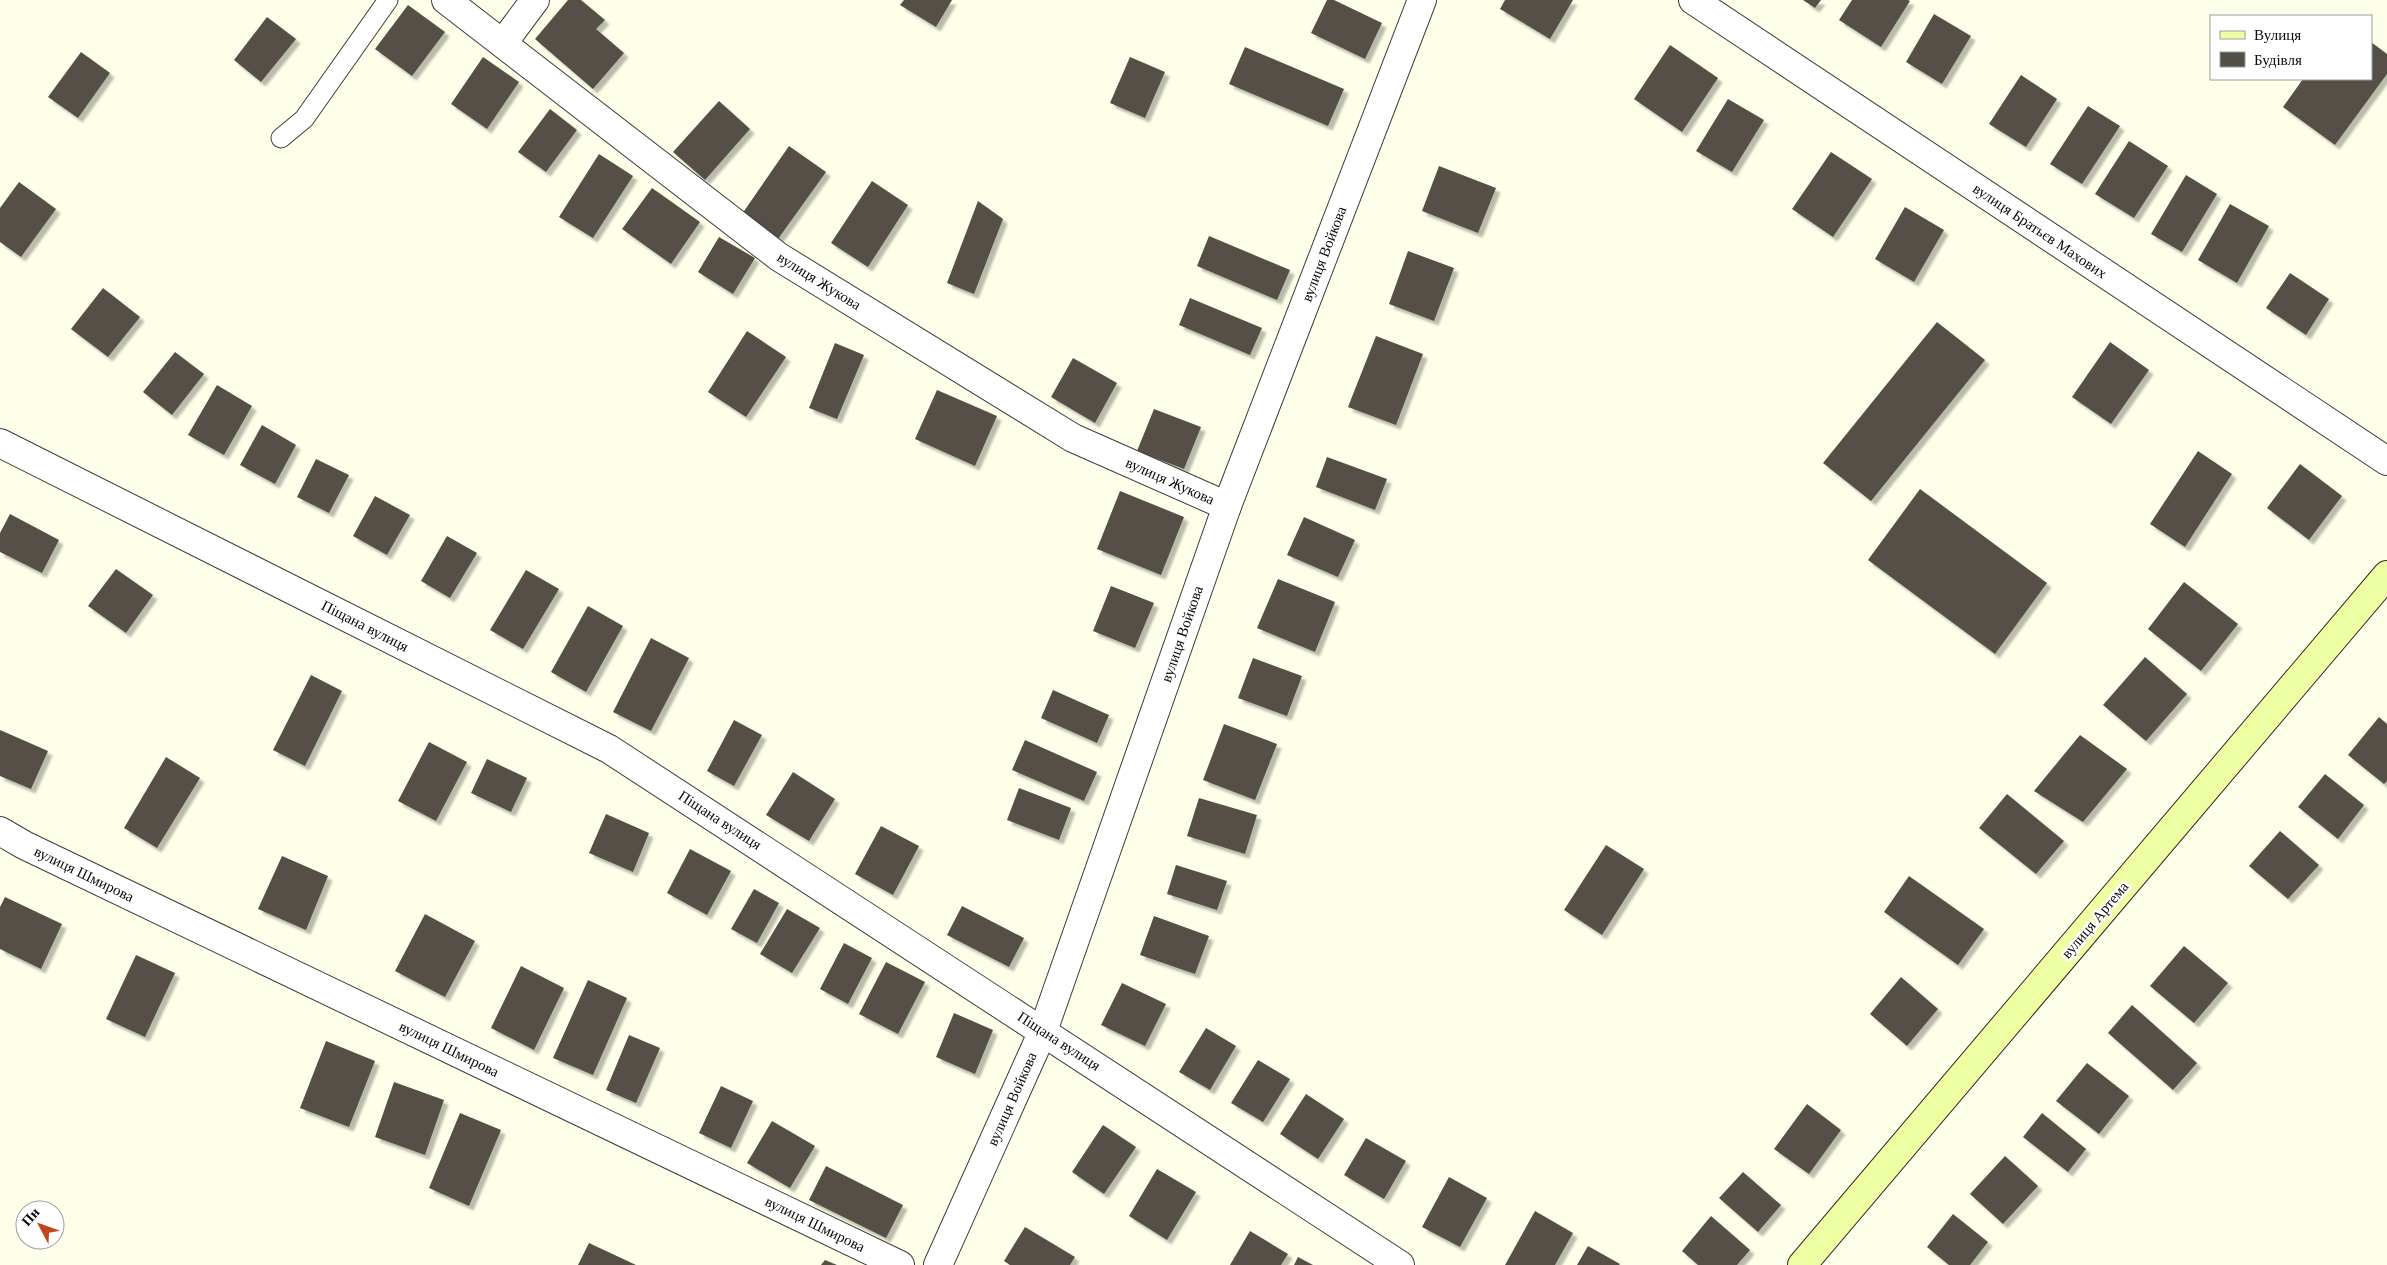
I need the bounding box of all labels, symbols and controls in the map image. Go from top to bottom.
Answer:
legend [2210,15,2372,80]
text: Вулиця [2254,27,2301,43]
text: Будівля [2254,52,2302,68]
street label: вулиця Братьєв Махових [1970,180,2110,282]
street label: вулиця Войкова [1298,204,1350,304]
street label: вулиця Жукова [774,249,864,313]
street label: вулиця Жукова [1123,454,1217,508]
street label: вулиця Войкова [1158,583,1206,684]
street label: Піщана вулиця [319,597,411,655]
street label: Піщана вулиця [676,787,764,853]
street label: вулиця Шмирова [32,843,137,905]
street label: вулиця Артема [2058,878,2132,962]
street label: Піщана вулиця [1015,1008,1103,1074]
street label: вулиця Шмирова [397,1018,502,1080]
street label: вулиця Войкова [984,1049,1040,1148]
street label: вулиця Шмирова [763,1193,868,1255]
north arrow [15,1200,65,1250]
text: Пн [19,1205,42,1229]

